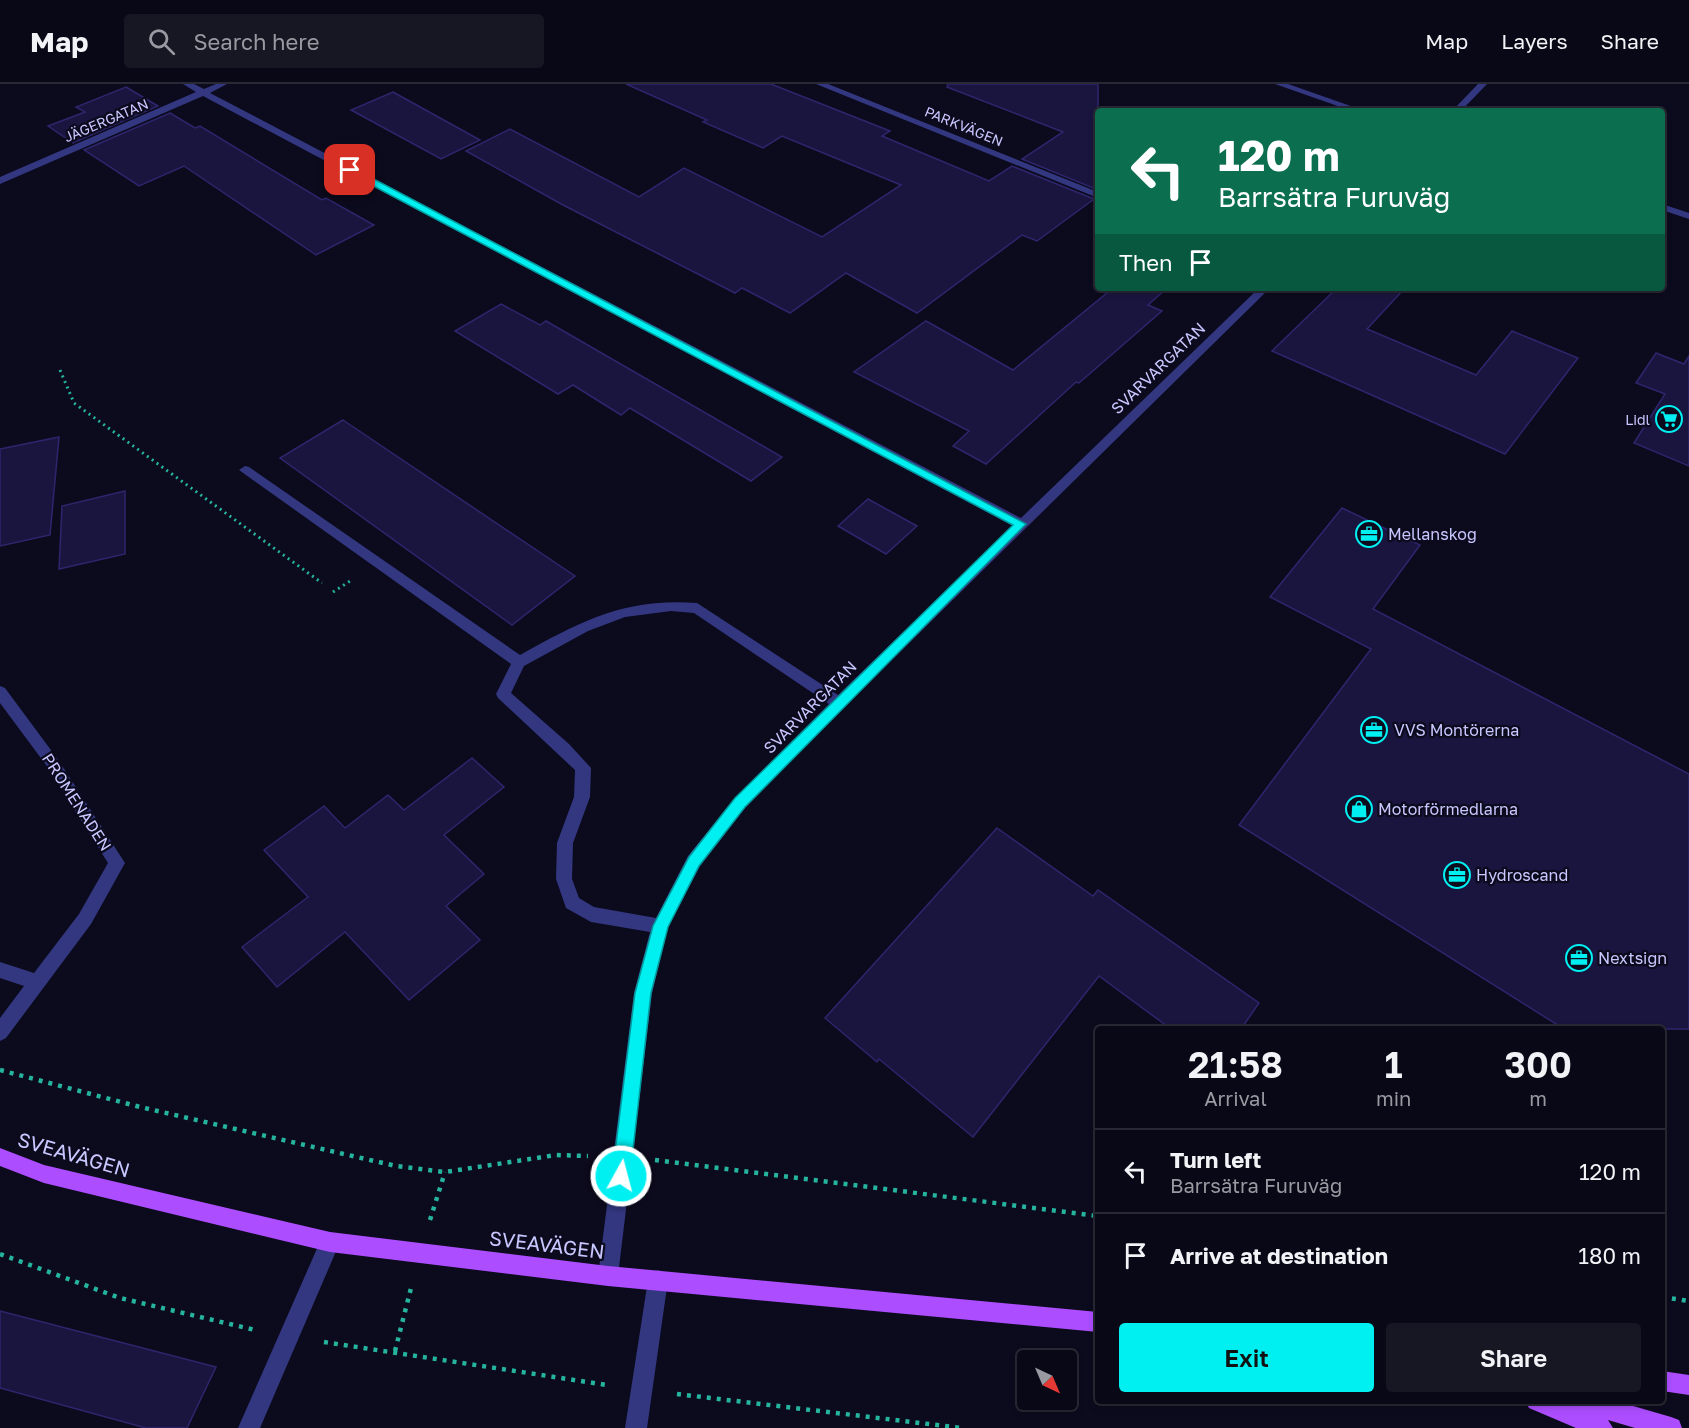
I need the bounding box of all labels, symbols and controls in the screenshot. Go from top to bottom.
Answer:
search box [124,14,544,68]
text: Map [30,25,88,58]
icon: search [145,25,178,58]
text: Search here [193,28,319,55]
text: Map [1425,28,1468,54]
text: Layers [1501,28,1568,54]
text: Share [1601,28,1659,54]
street label: JÄGERGATAN [61,95,151,145]
street label: PARKVÄGEN [922,103,1006,149]
text: 120 m [1218,130,1340,180]
icon: left [1119,132,1197,210]
pin [324,144,375,195]
icon: arrive [333,153,366,186]
text: Barrsätra Furuväg [1218,181,1450,213]
icon: arrive [1184,246,1217,279]
text: Then [1119,249,1172,276]
street label: SVARVARGATAN [1107,318,1209,418]
supermarket icon: Lidl [1654,404,1684,434]
place label: Lidl [1625,411,1650,428]
office icon: Mellanskog [1354,519,1384,549]
place label: Mellanskog [1388,524,1477,544]
street label: SVARVARGATAN [759,656,861,758]
office icon: VVS Montörerna [1359,715,1389,745]
place label: VVS Montörerna [1394,720,1519,740]
street label: PROMENADEN [38,749,116,855]
shop icon: Motorförmedlarna [1344,794,1374,824]
place label: Motorförmedlarna [1378,799,1518,819]
office icon: Hydroscand [1442,860,1472,890]
place label: Hydroscand [1476,865,1568,885]
office icon: Nextsign [1564,943,1594,973]
place label: Nextsign [1598,948,1667,968]
text: 21:58 [1188,1043,1283,1086]
text: 1 [1385,1043,1403,1086]
text: 300 [1504,1043,1572,1086]
text: Arrival [1204,1086,1267,1110]
text: min [1376,1086,1411,1110]
text: m [1529,1086,1547,1110]
street label: SVEAVÄGEN [15,1127,133,1181]
position arrow [589,1144,653,1208]
text: Turn left [1170,1146,1261,1173]
icon: left [1119,1155,1152,1188]
text: 120 m [1579,1158,1641,1185]
text: Barrsätra Furuväg [1170,1173,1342,1197]
street label: SVEAVÄGEN [488,1225,606,1263]
icon: arrive [1119,1239,1152,1272]
text: Arrive at destination [1170,1242,1388,1269]
text: 180 m [1578,1242,1641,1269]
button: Exit [1119,1323,1374,1392]
button: Share [1386,1323,1641,1392]
north arrow [1017,1350,1077,1410]
map controls [1017,1350,1077,1410]

